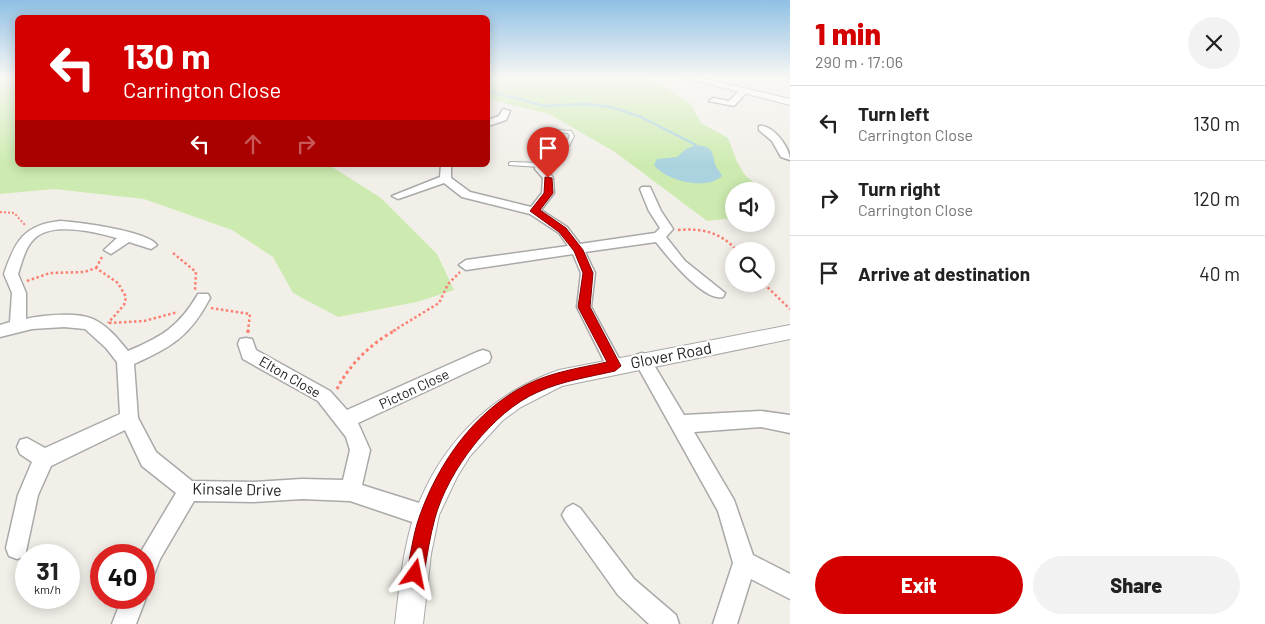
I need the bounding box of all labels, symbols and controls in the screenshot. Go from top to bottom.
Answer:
text: 1 min [815,15,881,51]
button: close [1188,17,1240,69]
text: 130 m [123,34,210,76]
icon: left [40,35,105,100]
text: 290 m · 17:06 [815,52,903,71]
text: Carrington Close [123,76,281,102]
text: Turn left [858,102,929,125]
icon: left [815,109,843,137]
text: 130 m [1193,112,1240,135]
text: Carrington Close [858,125,973,144]
pin [527,127,569,178]
icon: left [186,130,214,158]
icon: ahead [239,130,267,158]
icon: right [292,130,320,158]
icon: arrive [534,134,562,162]
text: Turn right [858,177,940,200]
map controls [725,182,775,292]
button: sound [725,182,775,232]
icon: right [815,184,843,212]
text: 120 m [1193,187,1240,210]
text: Carrington Close [858,200,973,219]
button: search [725,242,775,292]
icon: arrive [815,259,843,287]
text: Arrive at destination [858,262,1030,285]
text: 40 m [1199,262,1240,285]
street label: Glover Road [629,337,713,372]
street label: Elton Close [257,352,324,401]
street label: Picton Close [376,365,452,412]
street label: Kinsale Drive [192,478,282,499]
speed limit sign: 40 [90,544,155,609]
position arrow [388,547,440,599]
text: 31 [36,555,59,585]
button: Exit [815,556,1023,614]
button: Share [1033,556,1240,614]
text: km/h [34,582,61,596]

